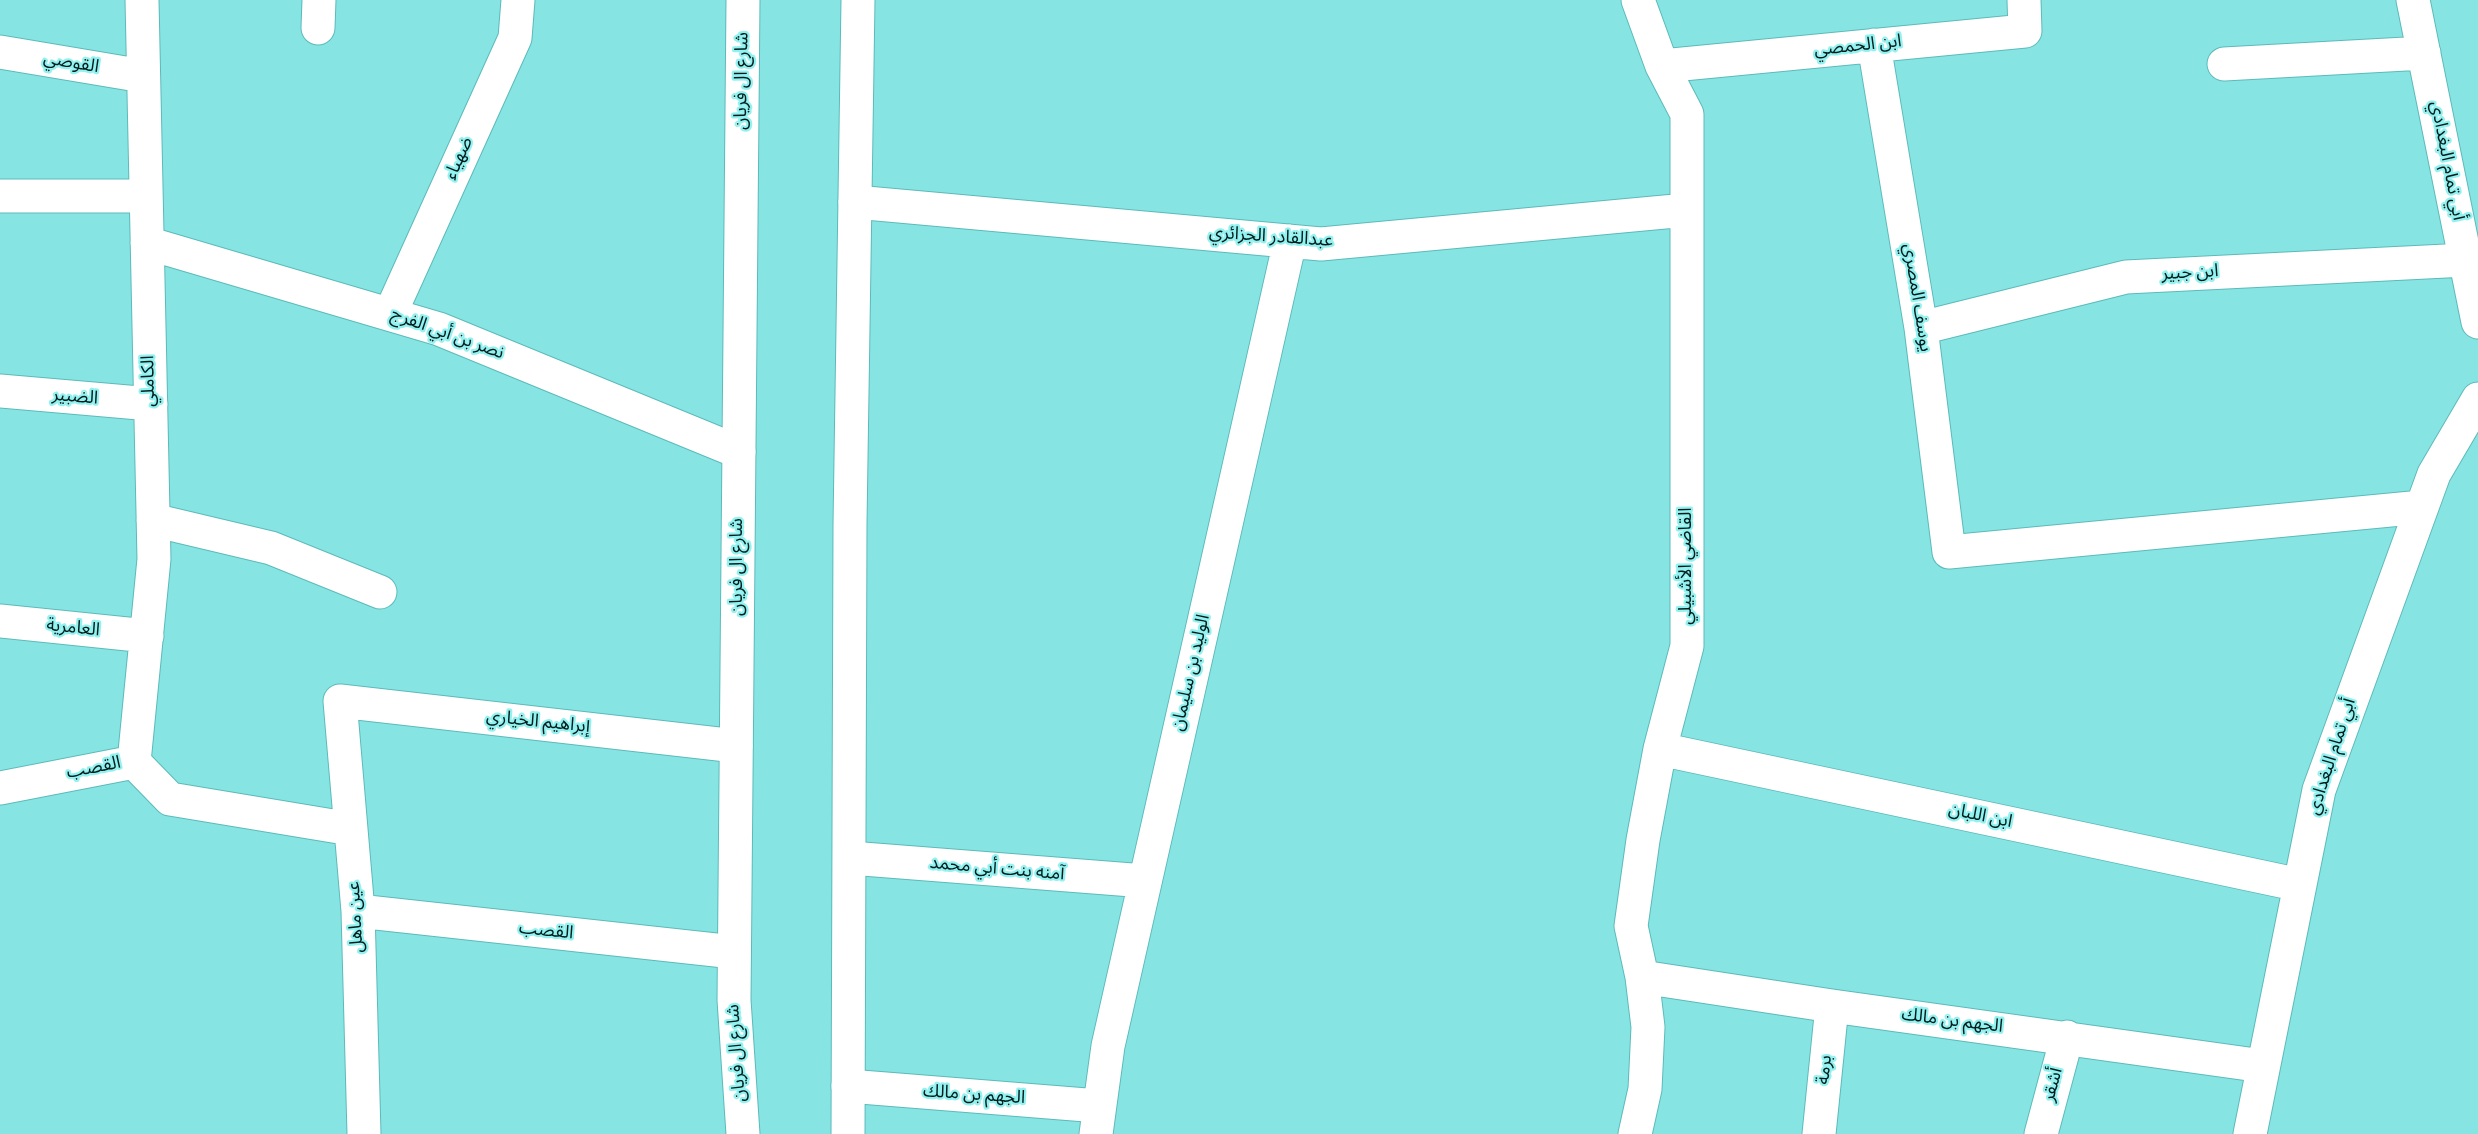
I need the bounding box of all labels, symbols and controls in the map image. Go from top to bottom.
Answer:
street label: شارع ال فريان [731,32,755,130]
street label: ابن الحمصي [1813,32,1903,62]
street label: القوصي [42,49,100,79]
street label: أبي تمام البغدادي [2424,99,2468,223]
street label: ضهياء [441,134,479,184]
street label: عبدالقادر الجزائري [1208,223,1334,253]
street label: يوسف المصري [1897,242,1935,354]
street label: ابن جبير [2161,262,2219,286]
street label: نصر بن أبي الفرج [388,305,506,365]
street label: الكاملي [139,355,161,407]
street label: الضبير [51,385,99,411]
street label: القاضي الأشبيلي [1676,507,1698,625]
street label: شارع ال فريان [727,518,749,616]
street label: الوليد بن سليمان [1168,613,1216,733]
street label: العامرية [45,615,101,643]
street label: أبي تمام البغدادي [2304,696,2362,818]
street label: إبراهيم الخياري [485,707,591,739]
street label: القصب [65,753,123,785]
street label: ابن اللبان [1946,800,2014,834]
street label: آمنه بنت أبي محمد [929,853,1065,887]
street label: عين ماهل [344,881,370,953]
street label: القصب [518,918,574,946]
street label: شارع ال فريان [724,1003,752,1103]
street label: الجهم بن مالك [1900,1005,2004,1039]
street label: برمة [1814,1054,1838,1086]
street label: أشقر [2039,1066,2069,1104]
street label: الجهم بن مالك [922,1082,1026,1110]

